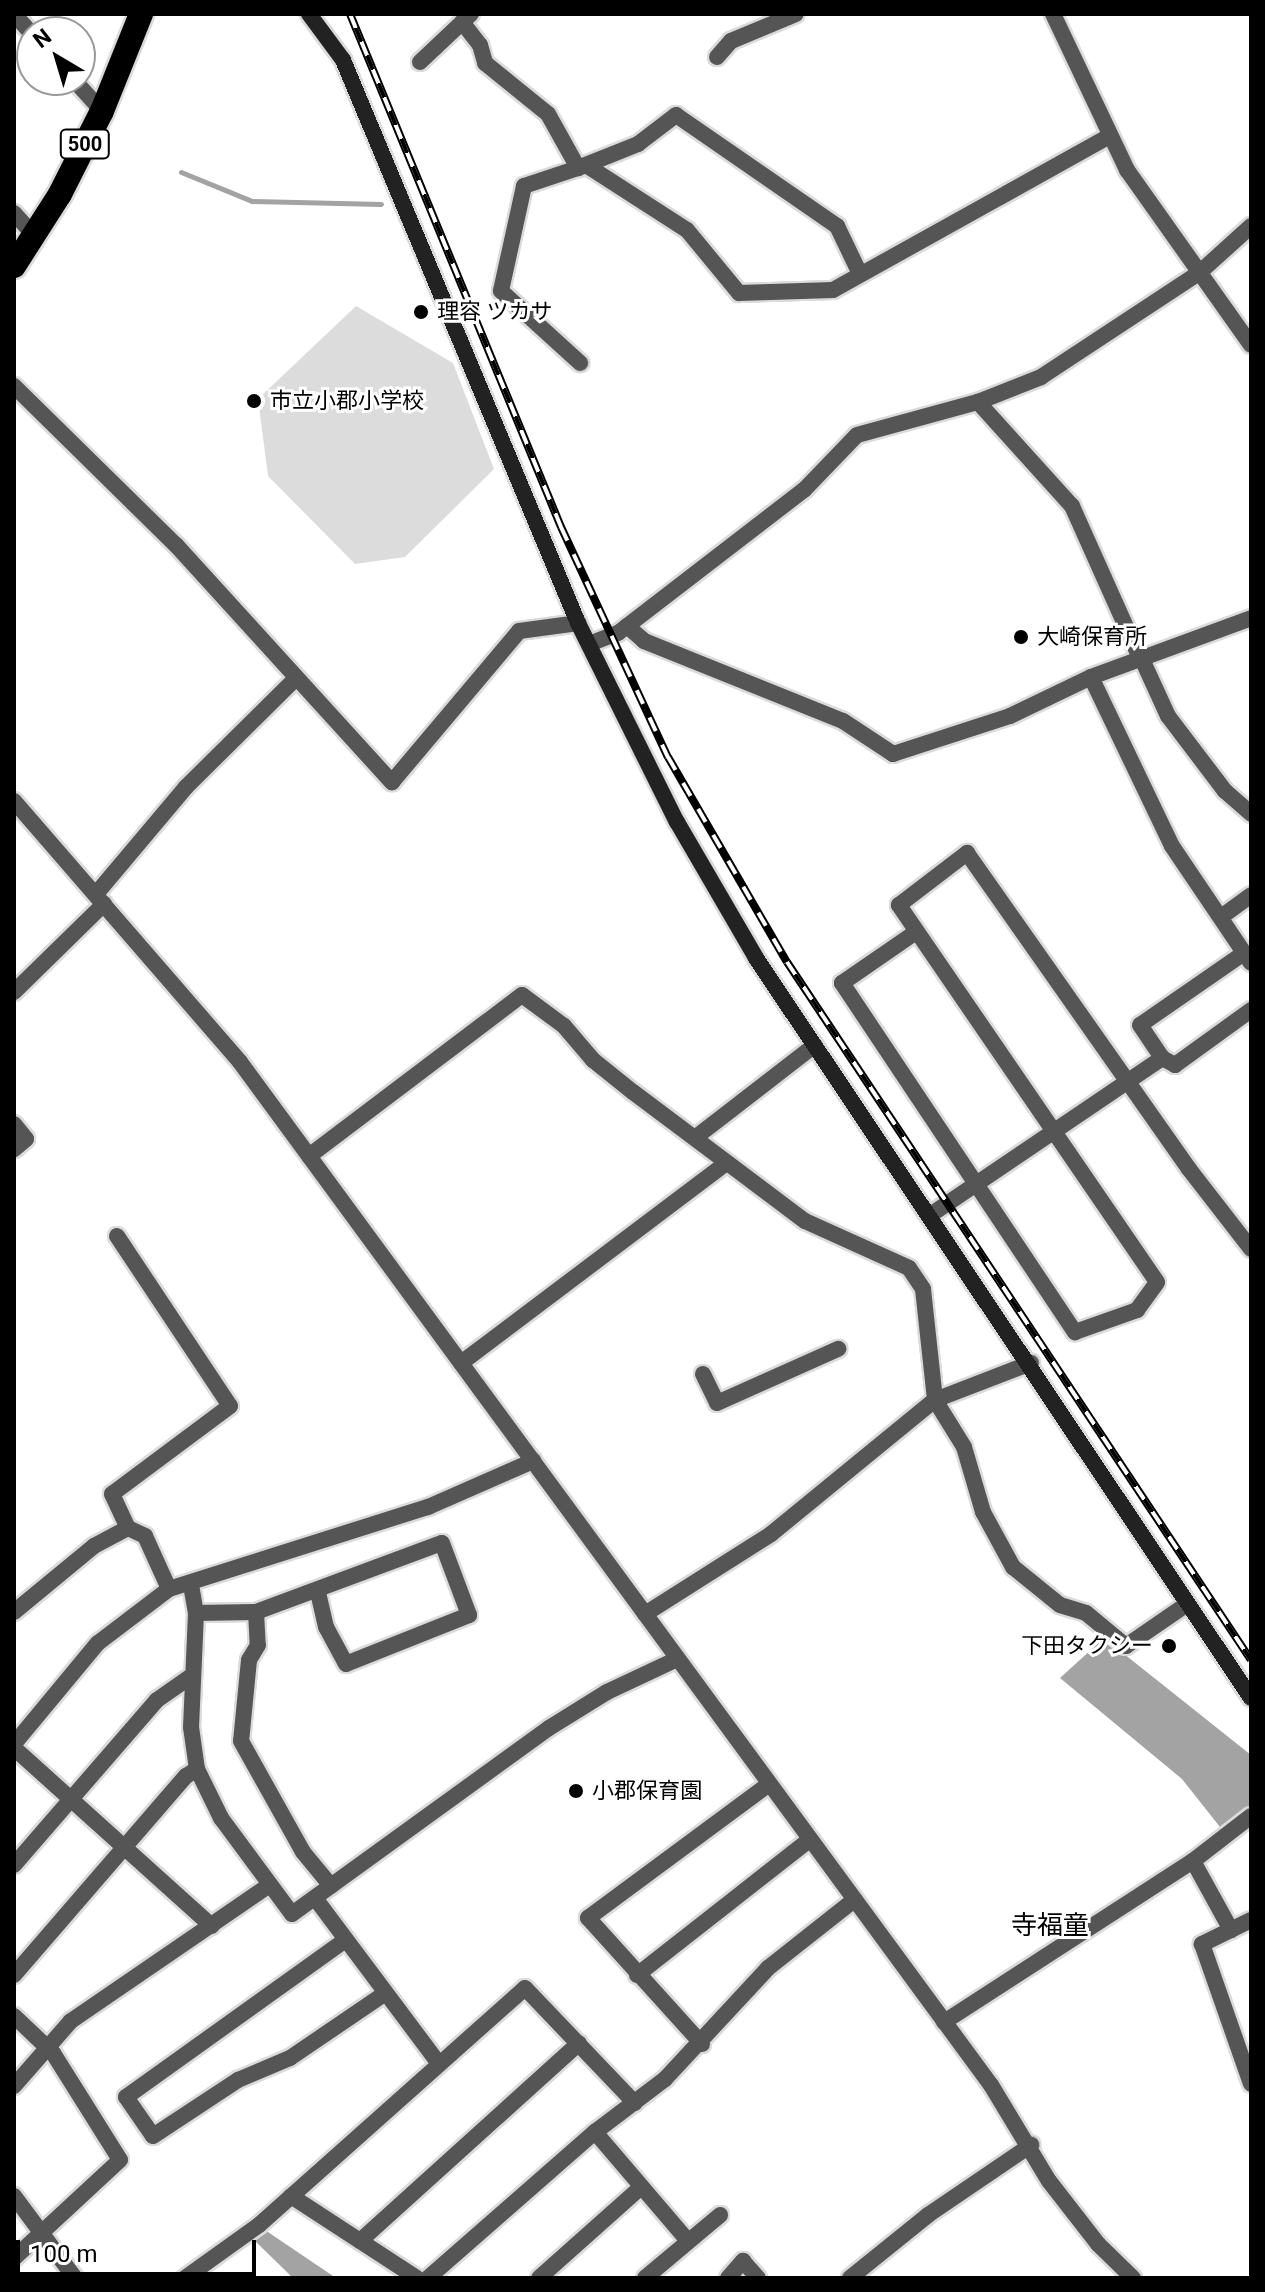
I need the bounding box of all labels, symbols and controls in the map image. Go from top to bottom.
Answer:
north arrow [16,16,96,96]
text: N [28,24,56,53]
road number: 500 [59,128,111,160]
place label: 理容 ツカサ [437,299,552,325]
marker: 理容 ツカサ [412,303,430,321]
place label: 市立小郡小学校 [270,388,424,414]
marker: 市立小郡小学校 [245,392,263,410]
place label: 大崎保育所 [1037,624,1147,650]
marker: 大崎保育所 [1012,628,1030,646]
place label: 下田タクシー [1021,1633,1153,1659]
marker: 下田タクシー [1160,1637,1178,1655]
place label: 小郡保育園 [592,1778,702,1804]
marker: 小郡保育園 [567,1782,585,1800]
district label: 寺福童 [1011,1910,1089,1942]
scale bar [20,2224,260,2274]
text: 100 m [30,2240,97,2268]

